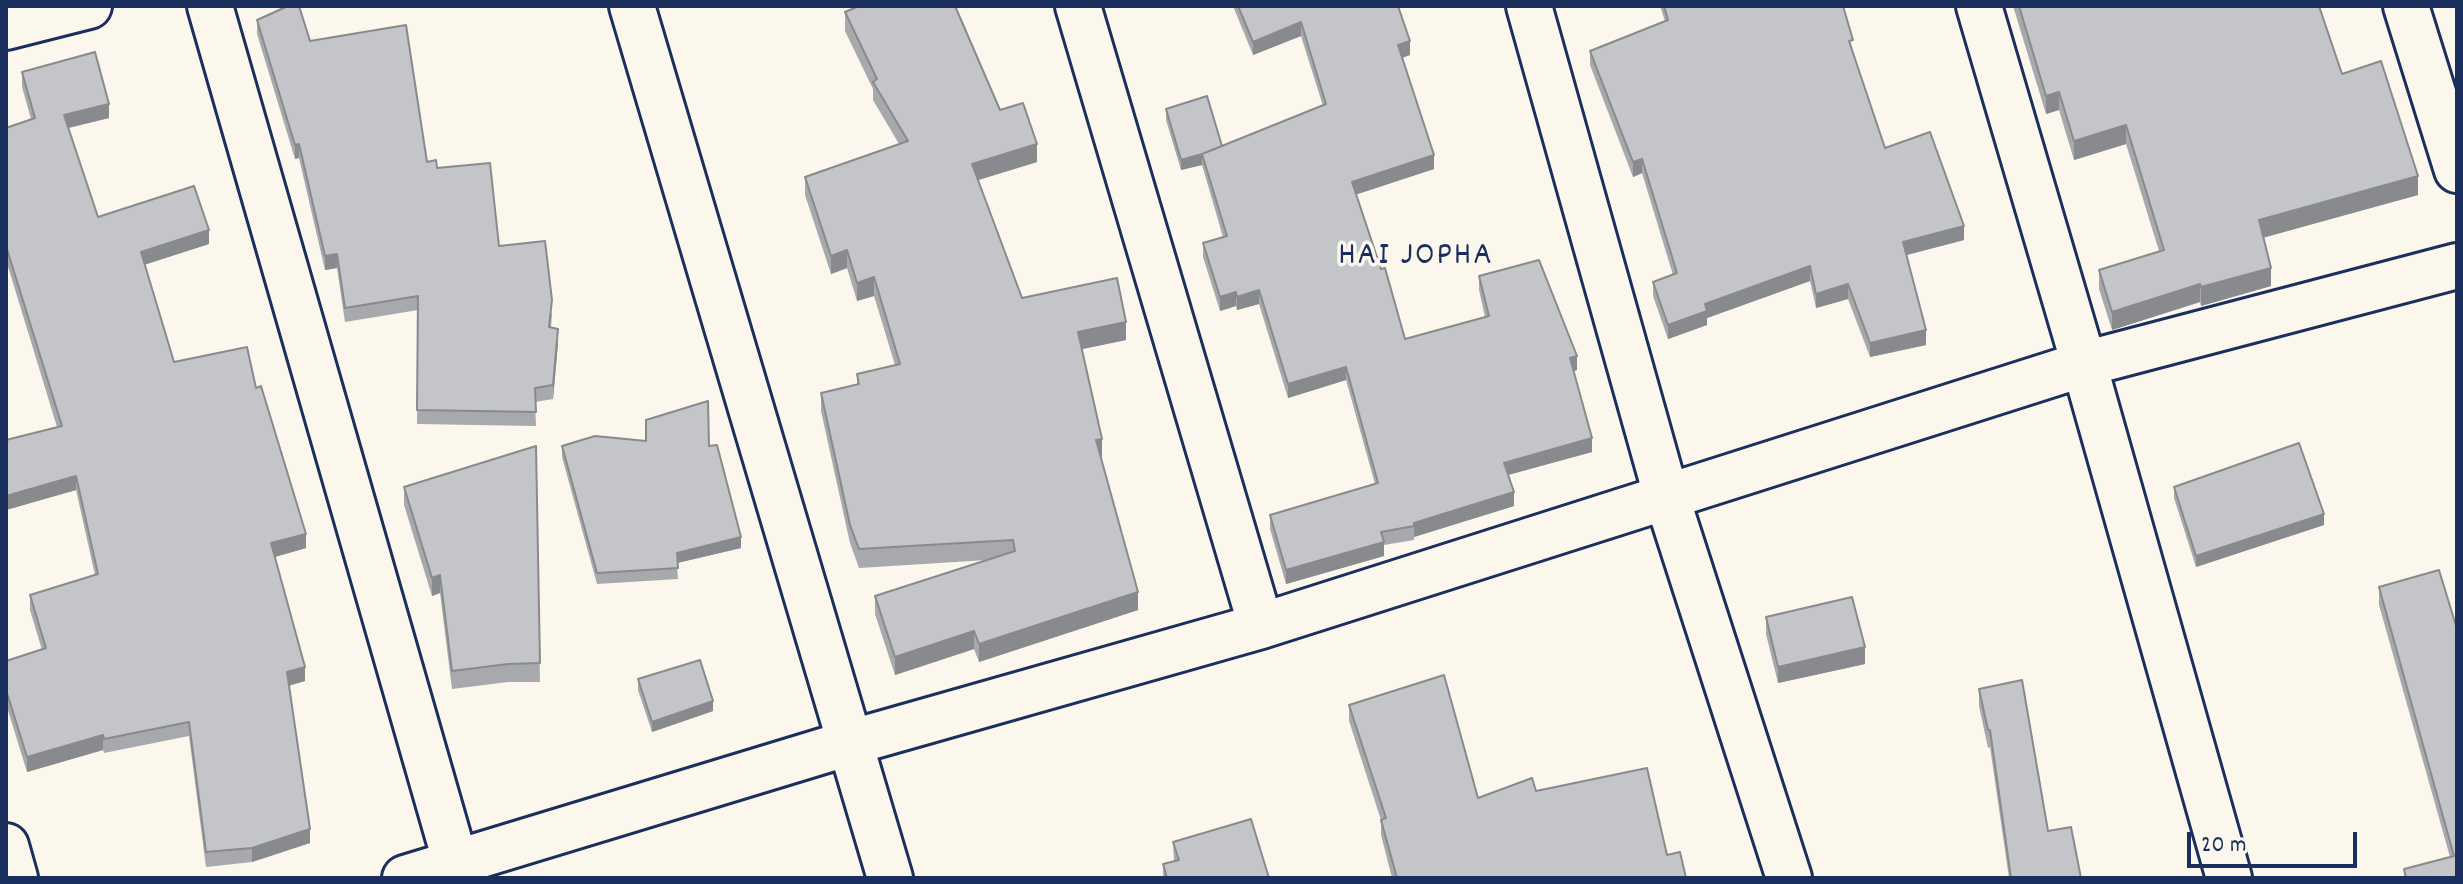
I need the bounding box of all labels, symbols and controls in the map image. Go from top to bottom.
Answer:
district label: HAI JOPHA [1338,238,1494,278]
scale bar [2191,816,2361,866]
text: 20 m [2201,829,2247,863]

